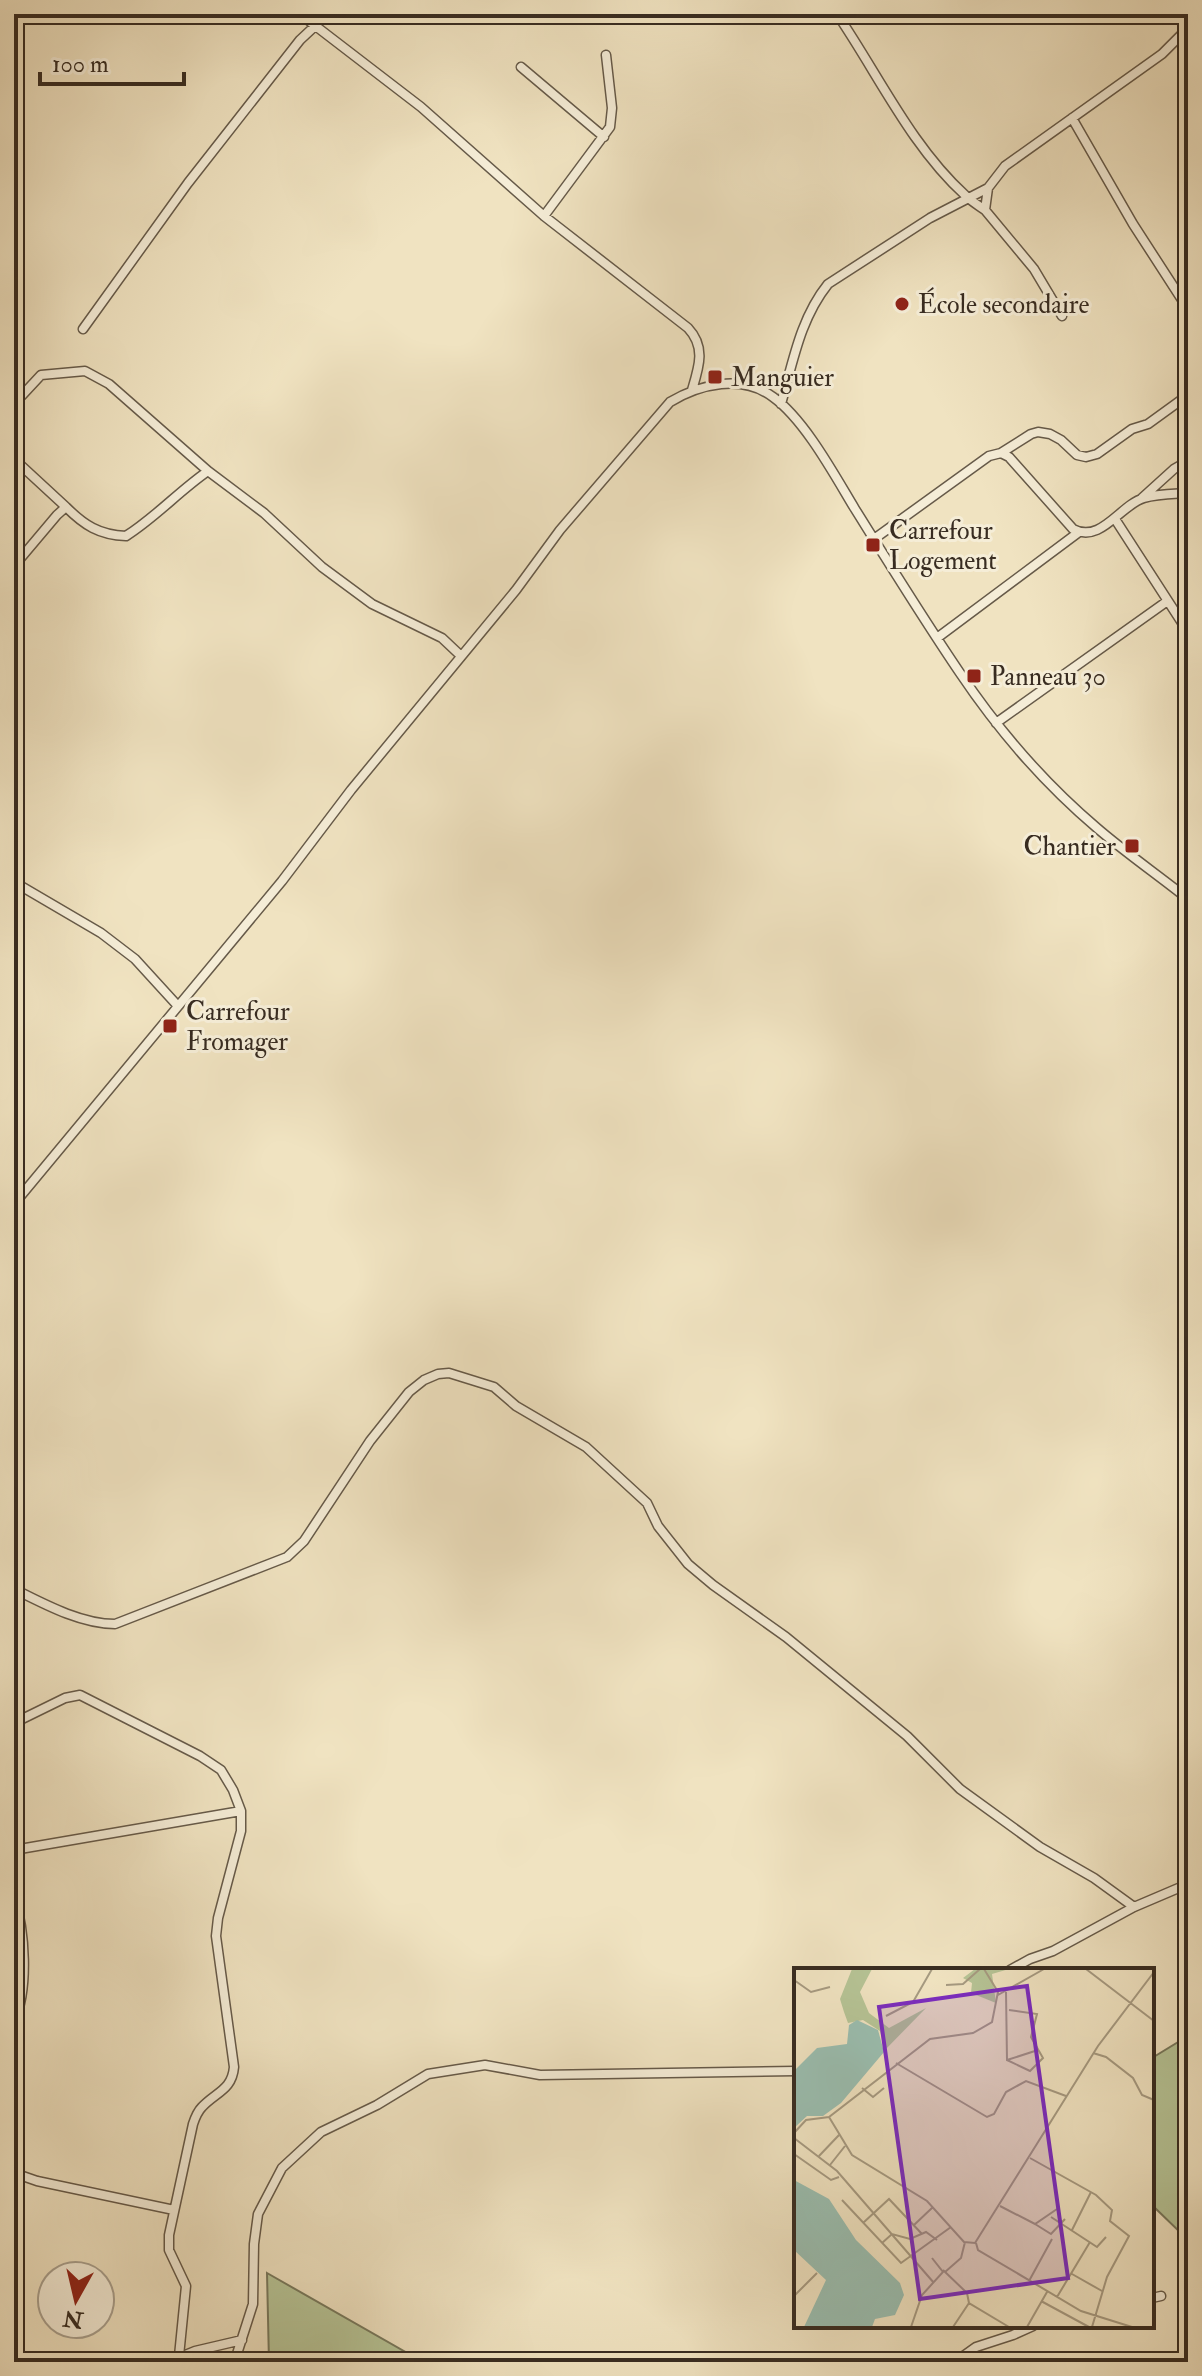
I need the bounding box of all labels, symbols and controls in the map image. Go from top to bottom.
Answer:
scale bar [40,36,184,86]
text: 100 m [52,49,109,80]
place label: École secondaire [918,287,1089,321]
marker: École secondaire [893,295,911,313]
place label: Manguier [731,362,834,394]
marker: Manguier [706,368,724,386]
place label: Carrefour Logement [889,515,997,577]
marker: Carrefour Logement [864,536,882,554]
place label: Panneau 30 [990,661,1106,693]
marker: Panneau 30 [965,667,983,685]
place label: Chantier [1024,831,1116,863]
marker: Chantier [1123,837,1141,855]
place label: Carrefour Fromager [186,996,290,1058]
marker: Carrefour Fromager [161,1017,179,1035]
inset map [794,1968,1154,2328]
north arrow [36,2260,116,2340]
text: N [61,2304,86,2334]

